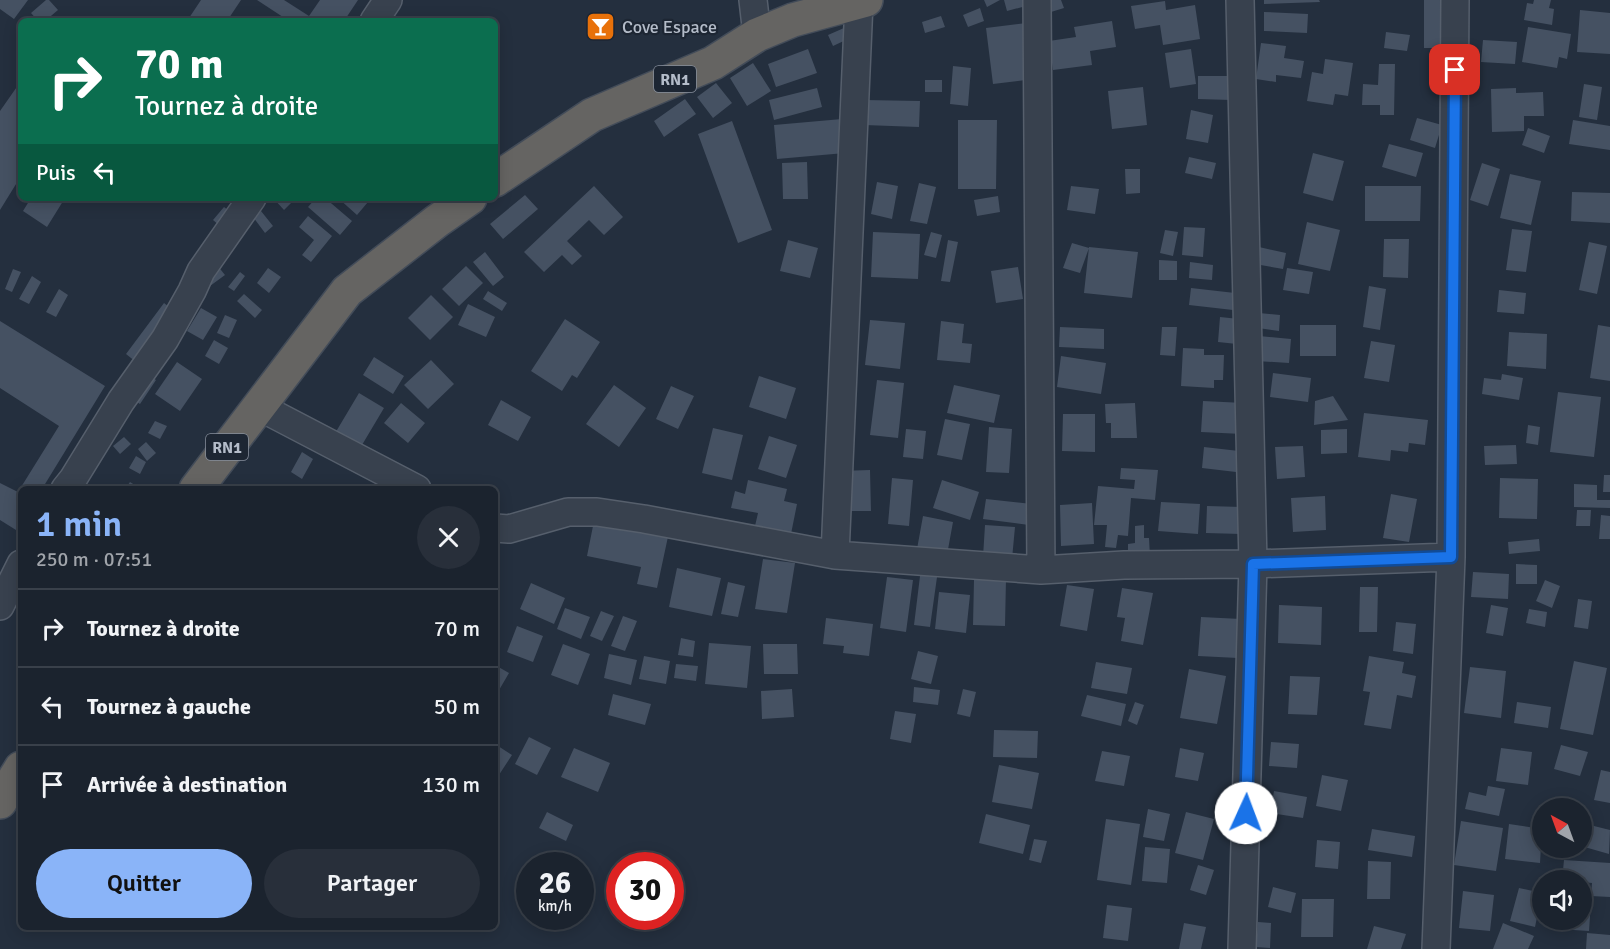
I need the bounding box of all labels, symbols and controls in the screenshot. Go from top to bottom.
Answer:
bar icon: Cove Espace [585,11,617,43]
place label: Cove Espace [622,16,717,38]
text: 70 m [135,39,224,90]
icon: right [36,42,114,120]
pin [1429,44,1480,95]
icon: arrive [1438,53,1471,86]
road number: RN1 [654,66,696,92]
text: Tournez à droite [135,90,318,123]
icon: left [88,156,121,189]
text: Puis [36,159,76,186]
road number: RN1 [206,434,248,460]
text: 1 min [36,502,122,547]
button: close [417,506,480,569]
text: 250 m · 07:51 [36,547,152,572]
icon: right [36,612,69,645]
text: Tournez à droite [87,615,240,642]
text: 70 m [434,615,480,642]
icon: left [36,690,69,723]
text: Tournez à gauche [87,693,251,720]
text: 50 m [434,693,480,720]
icon: arrive [36,768,69,801]
text: Arrivée à destination [87,771,287,798]
text: 130 m [422,771,480,798]
position arrow [1214,781,1278,845]
north arrow [1532,798,1592,858]
map controls [1532,798,1592,930]
button: Quitter [36,849,252,918]
button: Partager [264,849,480,918]
speed limit sign: 30 [606,852,684,930]
text: 26 [539,865,571,902]
button: sound [1532,870,1592,930]
text: km/h [538,897,572,915]

